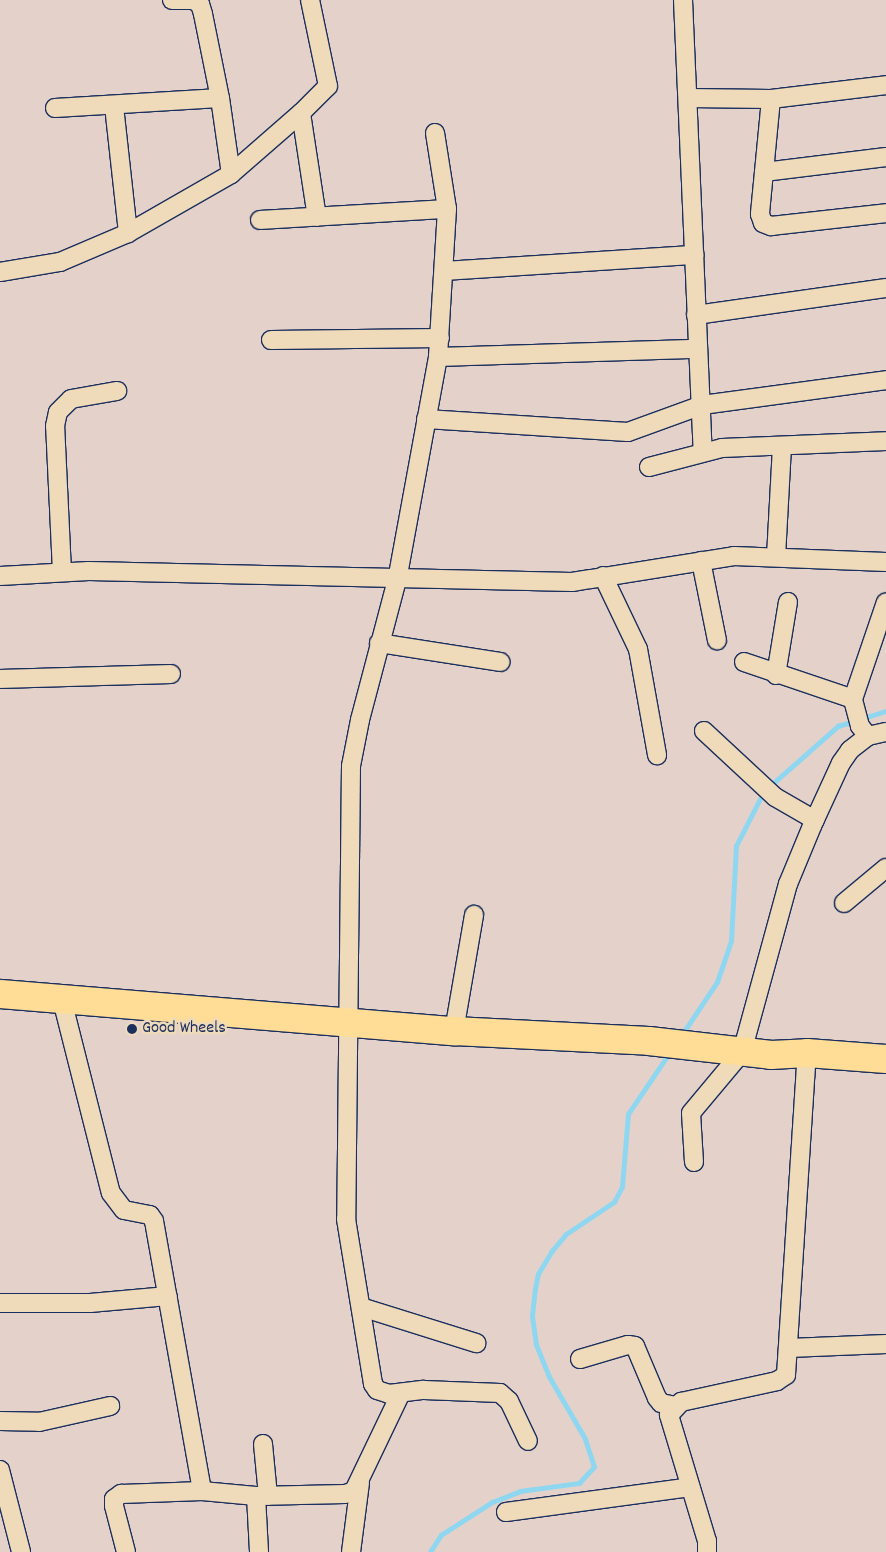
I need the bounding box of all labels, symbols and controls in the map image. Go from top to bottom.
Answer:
place label: Good Wheels [142,1018,226,1040]
marker: Good Wheels [126,1023,138,1035]

